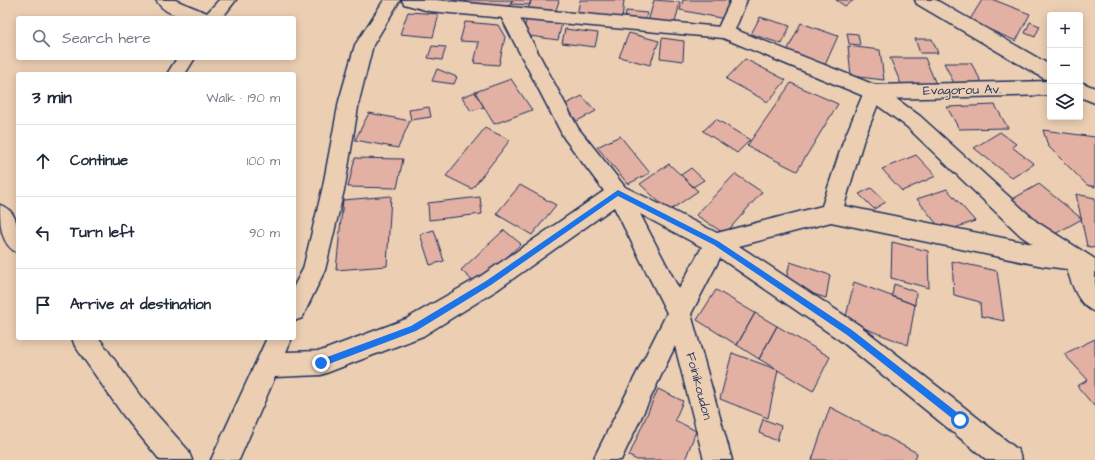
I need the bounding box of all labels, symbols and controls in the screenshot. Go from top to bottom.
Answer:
map controls [1047,12,1083,120]
button: + [1047,12,1083,48]
search box [16,16,296,60]
icon: search [30,27,52,49]
text: Search here [62,28,151,49]
button: − [1047,48,1083,84]
street label: Evagorou Av. [923,80,1001,101]
button: layers [1047,84,1083,120]
text: 3 min [32,86,72,110]
text: Walk · 190 m [206,89,280,107]
icon: ahead [32,150,54,172]
text: Continue [70,150,128,171]
text: 100 m [247,152,280,170]
icon: left [32,222,54,244]
text: Turn left [70,222,134,243]
text: 90 m [249,224,280,242]
icon: arrive [32,294,54,316]
text: Arrive at destination [70,294,211,315]
street label: Foinikoudon [681,350,717,422]
route end [312,354,330,372]
route start [951,411,969,429]

